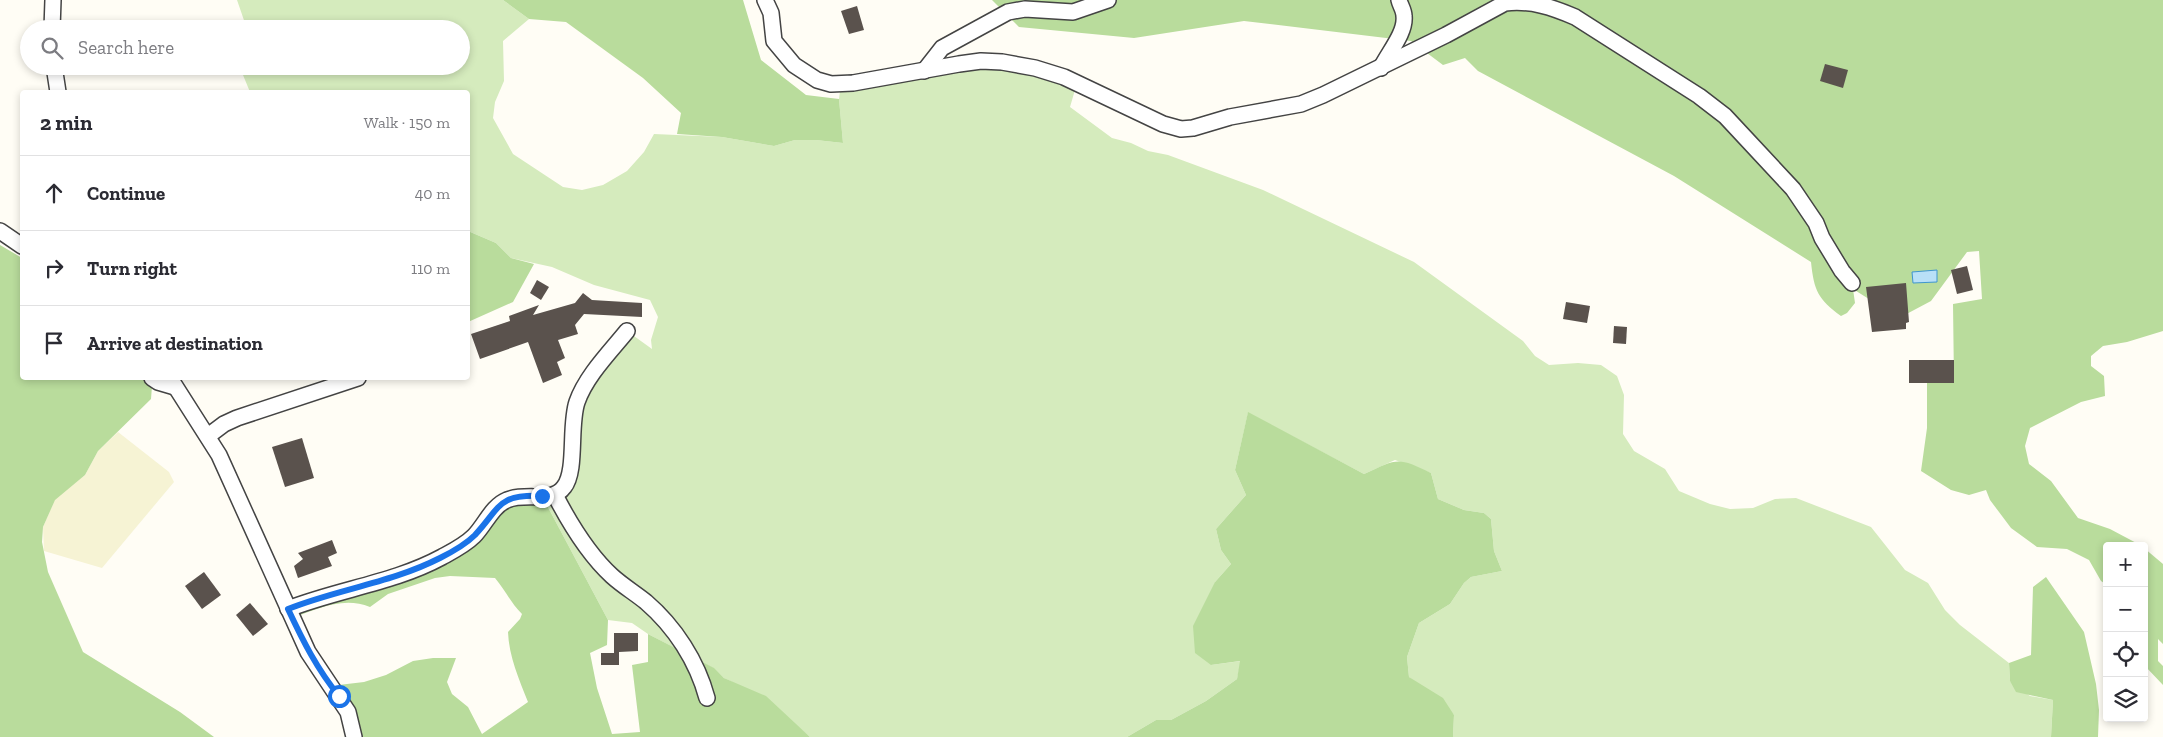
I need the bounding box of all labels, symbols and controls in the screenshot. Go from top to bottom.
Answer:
search box [20,20,470,75]
icon: search [38,34,66,62]
text: Search here [78,36,174,59]
text: 2 min [40,110,92,135]
text: Walk · 150 m [364,113,450,132]
icon: ahead [40,179,68,207]
text: Continue [87,182,165,205]
text: 40 m [415,184,450,203]
icon: right [40,254,68,282]
text: Turn right [87,257,177,280]
text: 110 m [411,259,450,278]
icon: arrive [40,329,68,357]
text: Arrive at destination [87,332,263,355]
route end [531,485,554,508]
map controls [2103,542,2148,722]
button: + [2103,542,2148,587]
button: − [2103,587,2148,632]
button: locate [2103,632,2148,677]
button: layers [2103,677,2148,722]
route start [328,685,351,708]

